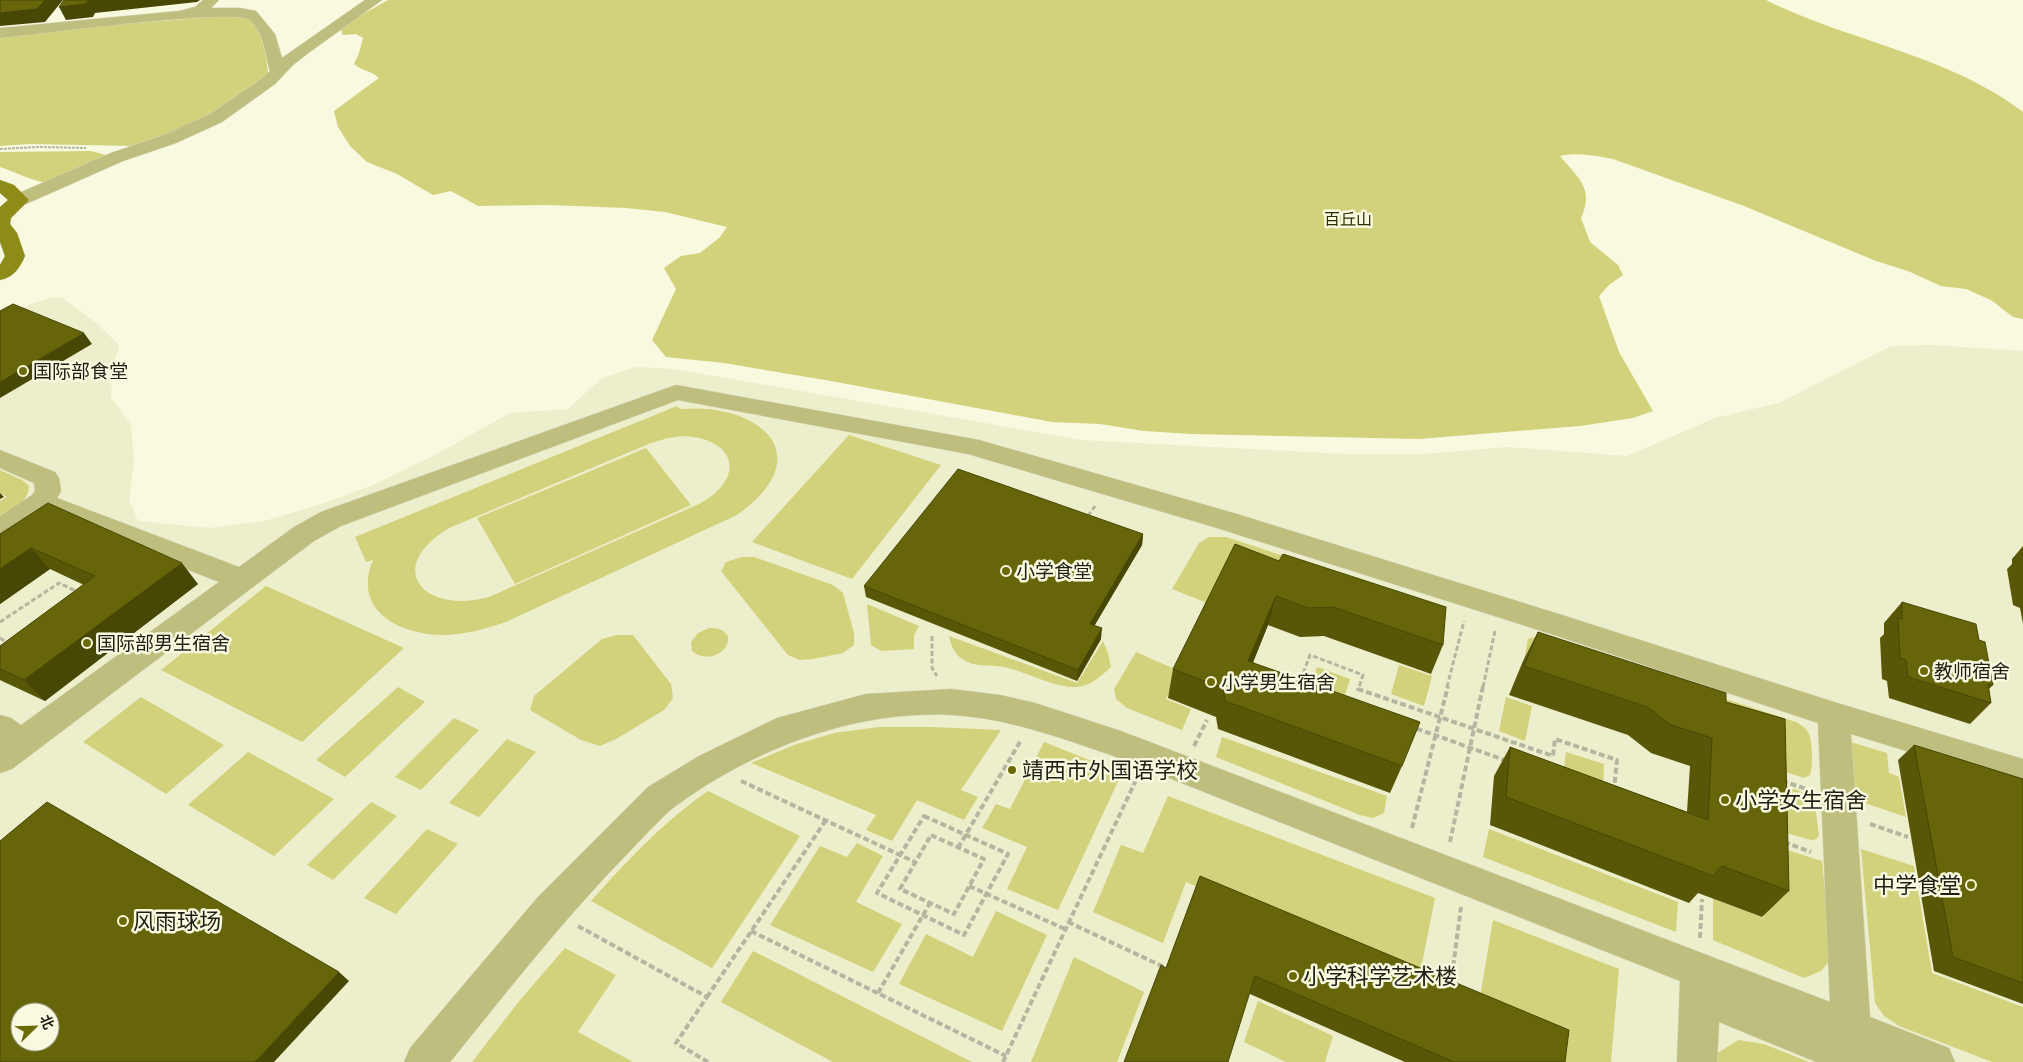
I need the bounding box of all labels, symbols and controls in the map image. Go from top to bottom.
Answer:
park label: 百丘山 [1324,208,1372,231]
place label: 国际部食堂 [33,358,128,385]
marker: 国际部食堂 [17,365,29,377]
place label: 小学食堂 [1016,558,1092,585]
marker: 小学食堂 [1000,565,1012,577]
place label: 国际部男生宿舍 [97,630,230,657]
marker: 国际部男生宿舍 [81,637,93,649]
place label: 教师宿舍 [1934,658,2010,685]
marker: 教师宿舍 [1918,665,1930,677]
place label: 小学男生宿舍 [1221,669,1335,696]
marker: 小学男生宿舍 [1205,676,1217,688]
place label: 靖西市外国语学校 [1022,754,1198,786]
marker: 靖西市外国语学校 [1006,764,1018,776]
place label: 小学女生宿舍 [1735,784,1867,816]
marker: 小学女生宿舍 [1719,794,1731,806]
place label: 中学食堂 [1873,869,1961,901]
marker: 中学食堂 [1965,879,1977,891]
place label: 风雨球场 [133,905,221,937]
marker: 风雨球场 [117,915,129,927]
place label: 小学科学艺术楼 [1303,960,1457,992]
marker: 小学科学艺术楼 [1287,970,1299,982]
north arrow [10,1002,60,1052]
text: 北 [35,1012,59,1032]

